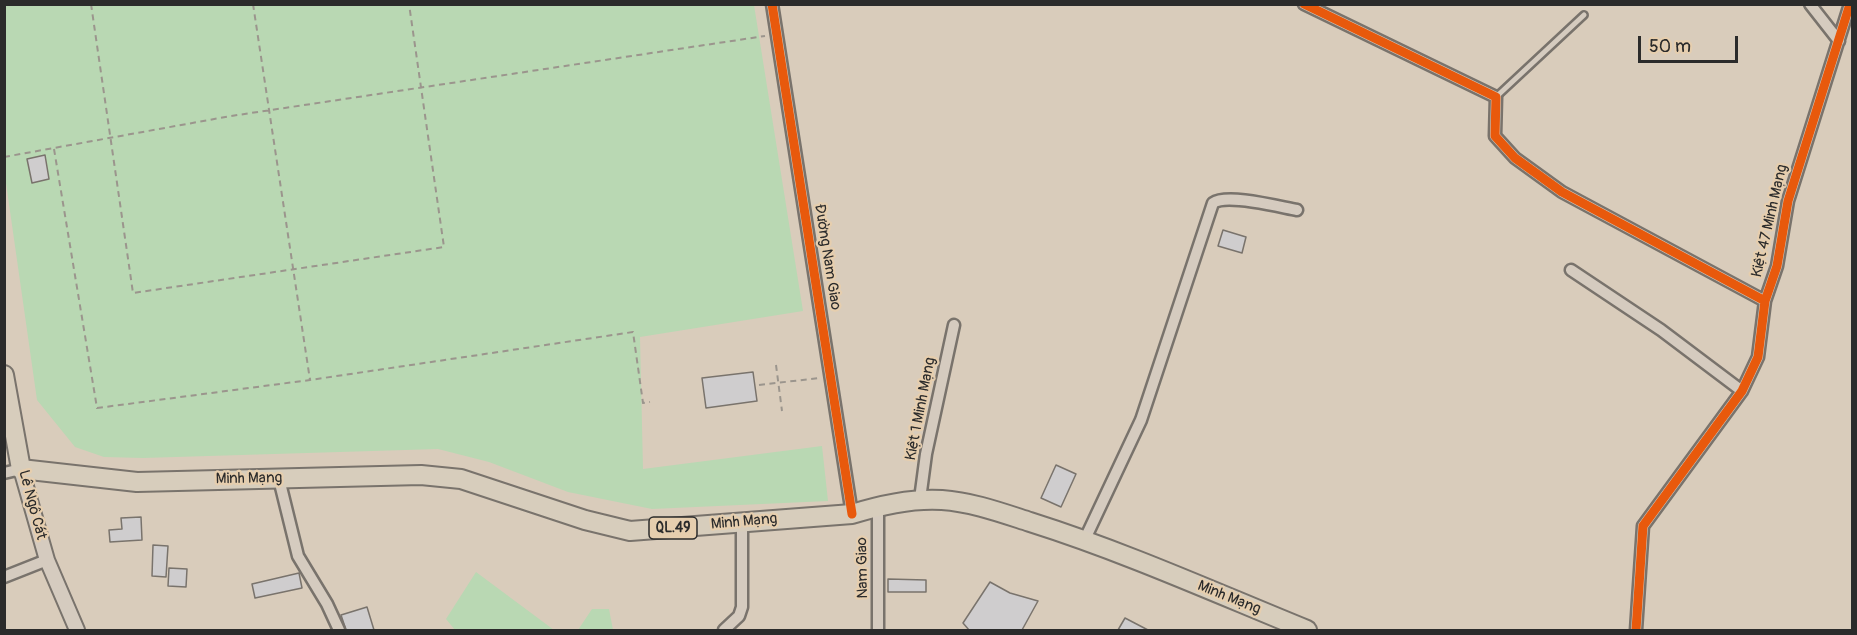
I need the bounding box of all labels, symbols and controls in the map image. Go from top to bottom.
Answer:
scale bar [1641,24,1742,62]
text: 50 m [1649,35,1691,58]
street label: Kiệt 47 Minh Mạng [1748,163,1792,279]
street label: Đường Nam Giao [810,203,844,311]
street label: Kiệt 1 Minh Mạng [902,356,940,462]
street label: Lê Ngô Cát [14,468,50,542]
street label: Minh Mạng [216,469,282,489]
street label: Minh Mạng [710,510,778,534]
road number: QL.49 [649,517,697,539]
street label: Nam Giao [853,537,873,599]
street label: Minh Mạng [1195,577,1263,619]

